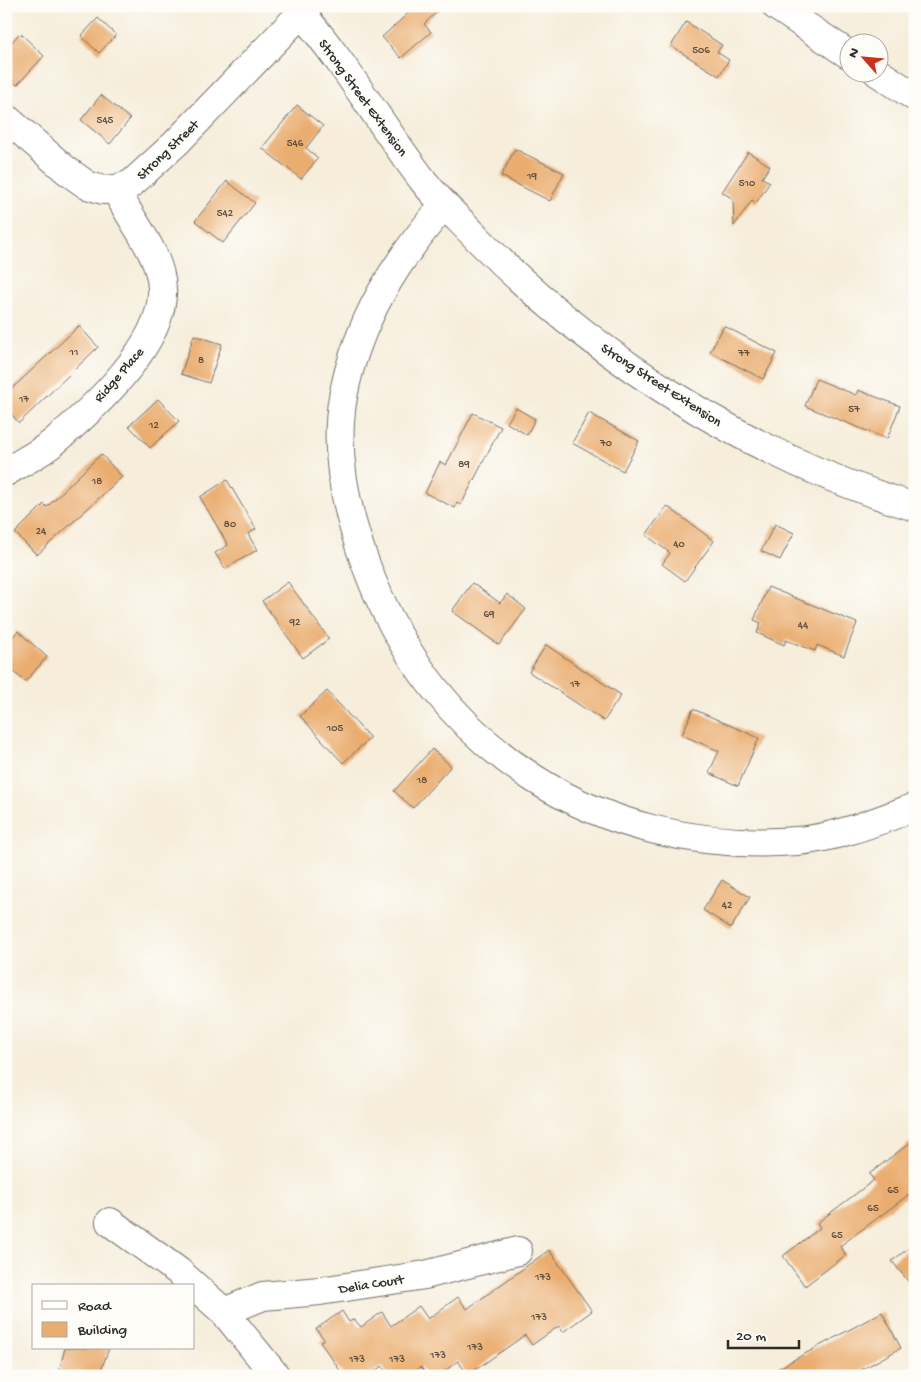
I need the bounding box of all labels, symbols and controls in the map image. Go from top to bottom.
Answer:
north arrow [838,32,888,82]
street label: Strong Street Extension [314,37,410,161]
house number: 506 [692,45,710,57]
text: N [845,45,864,61]
house number: 545 [97,115,114,127]
street label: Strong Street [134,116,204,185]
house number: 546 [287,138,304,150]
house number: 19 [526,171,537,183]
house number: 510 [739,178,755,190]
house number: 542 [217,208,234,220]
street label: Strong Street Extension [597,341,725,432]
street label: Ridge Place [91,344,149,407]
house number: 11 [69,347,78,359]
house number: 77 [737,348,750,360]
house number: 8 [198,355,204,367]
house number: 17 [18,394,29,406]
house number: 57 [848,404,860,416]
house number: 12 [148,420,160,432]
house number: 70 [599,438,612,450]
house number: 89 [458,459,470,471]
house number: 18 [91,476,102,488]
house number: 80 [224,519,236,531]
house number: 24 [36,526,47,538]
house number: 40 [673,539,685,551]
house number: 69 [483,609,495,621]
house number: 92 [289,617,301,629]
house number: 44 [798,620,809,632]
house number: 17 [569,679,580,691]
house number: 105 [326,723,343,735]
house number: 18 [416,775,427,787]
house number: 42 [722,900,733,912]
house number: 65 [887,1185,899,1197]
house number: 65 [867,1203,879,1215]
house number: 65 [831,1230,843,1242]
street label: Delia Court [337,1272,406,1299]
house number: 173 [534,1272,551,1284]
legend [32,1284,195,1350]
text: Road [78,1298,112,1316]
house number: 173 [530,1312,547,1324]
scale bar [728,1317,800,1349]
text: Building [77,1322,127,1340]
text: 20 m [736,1328,766,1346]
house number: 173 [466,1342,483,1354]
house number: 173 [429,1350,446,1362]
house number: 173 [348,1354,365,1366]
house number: 173 [388,1354,405,1366]

